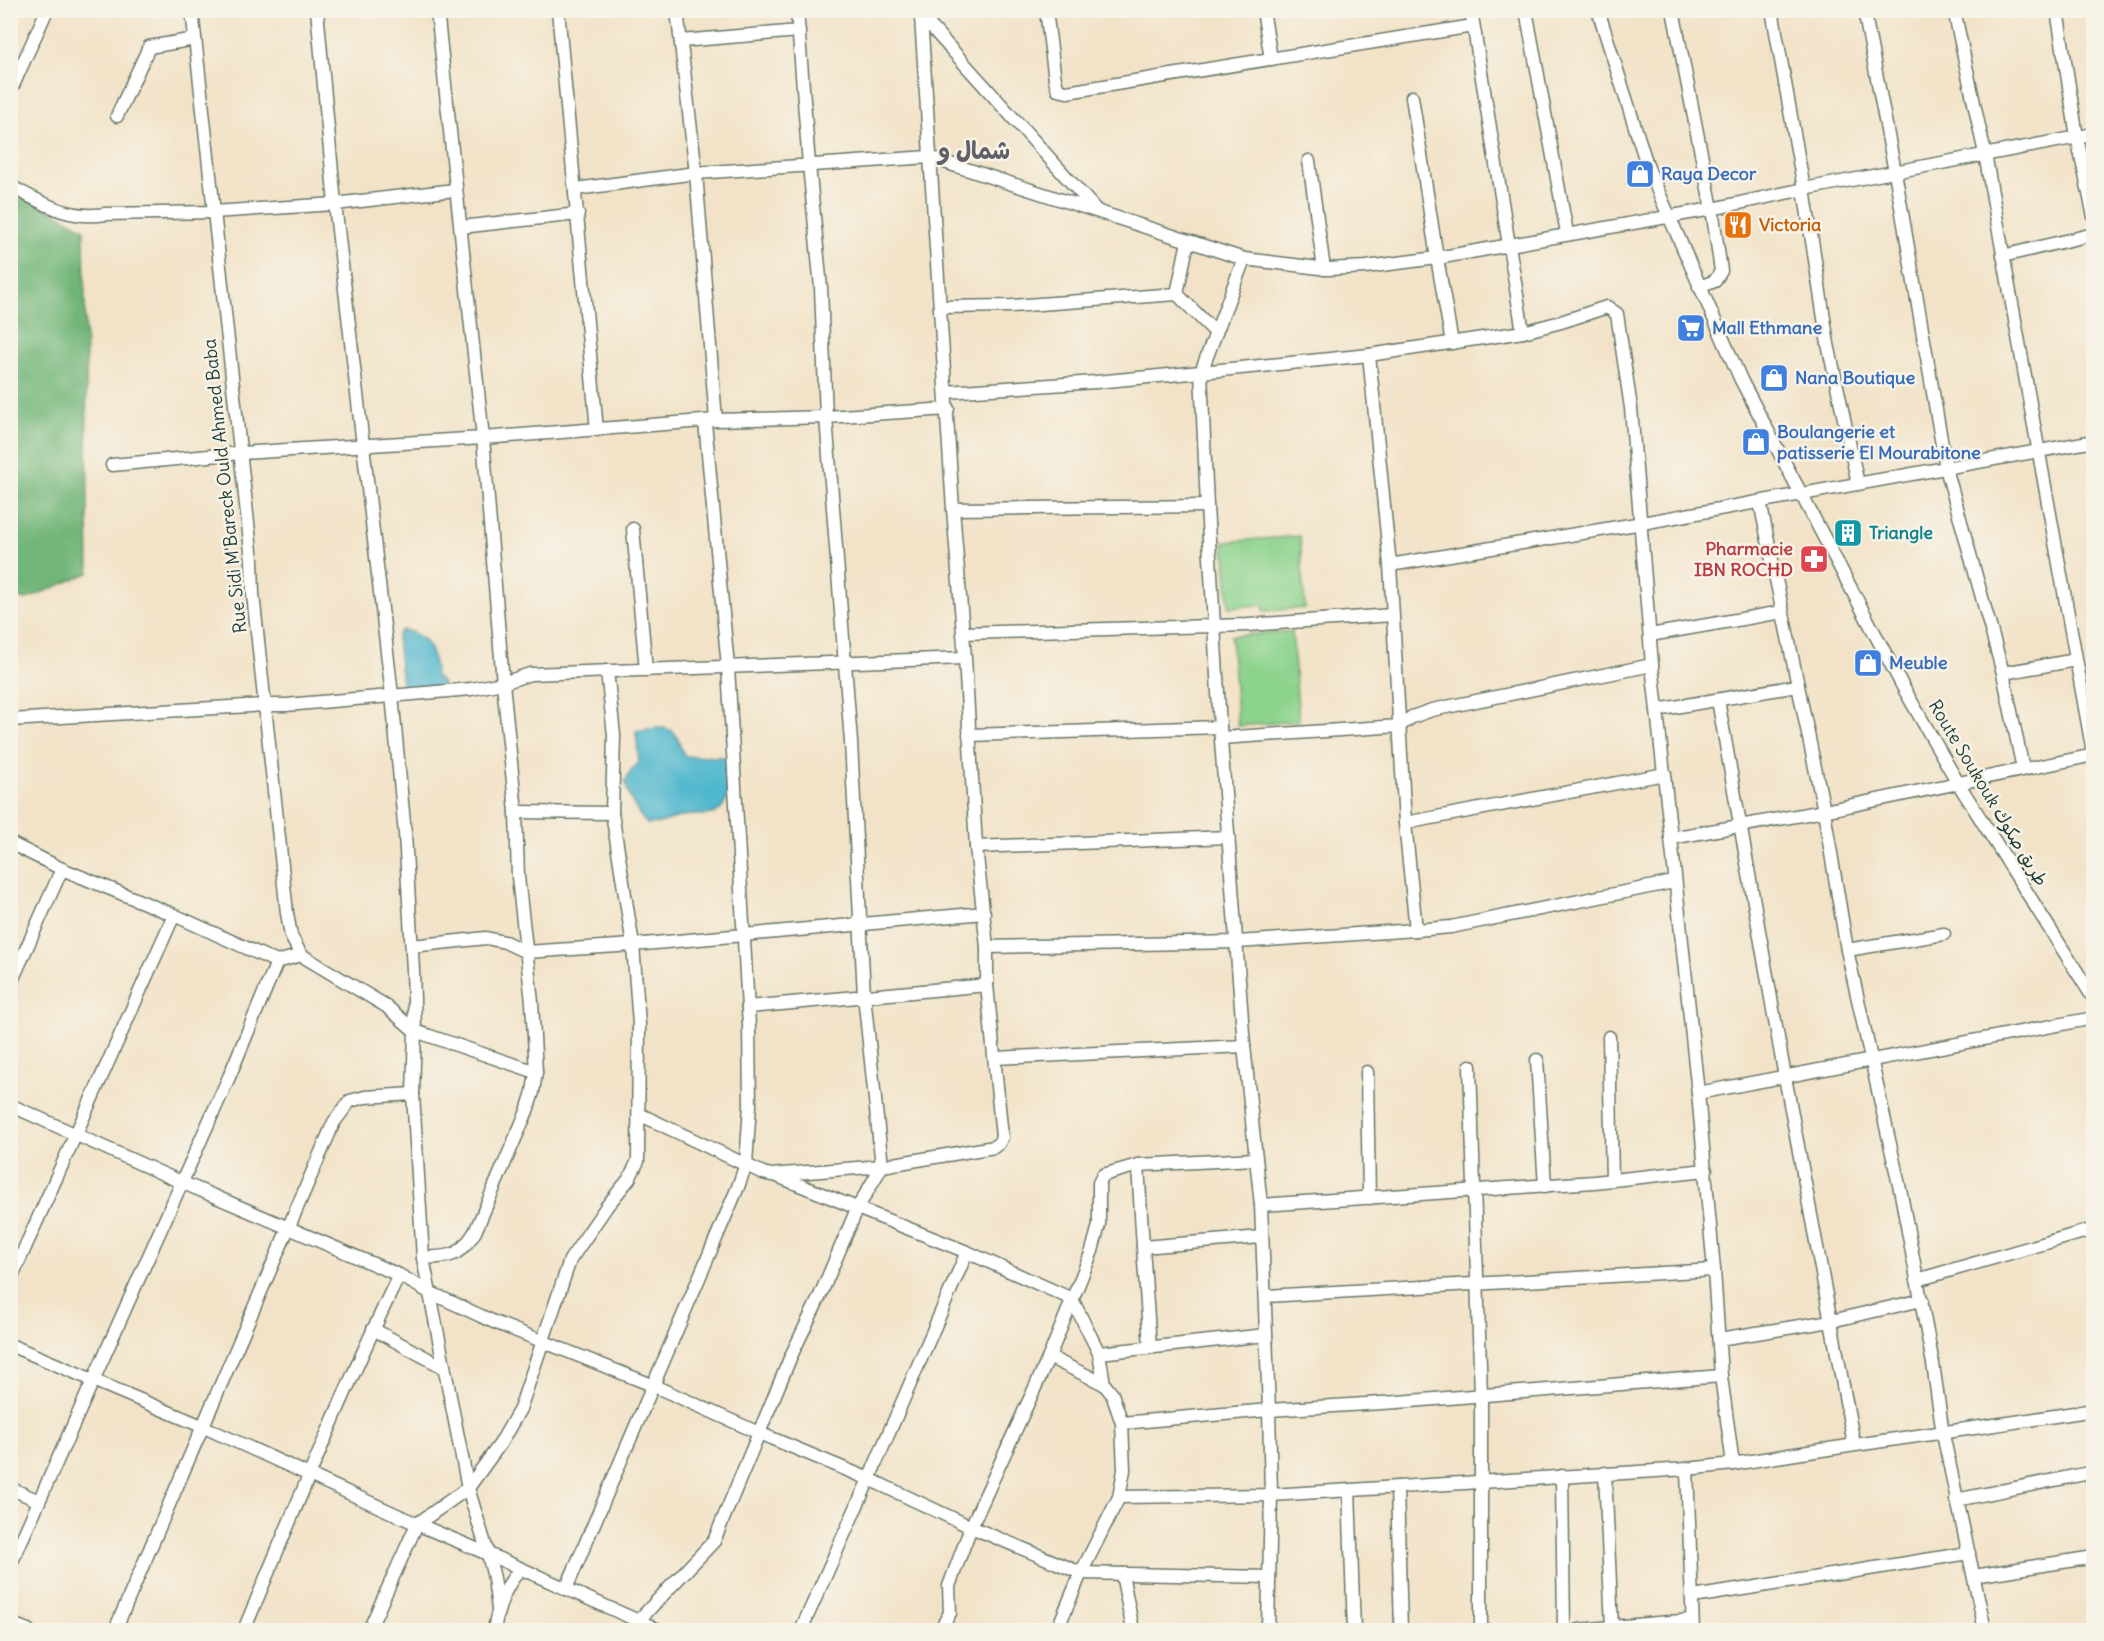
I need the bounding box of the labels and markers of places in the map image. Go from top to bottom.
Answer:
shop icon: Raya Decor [1624,158,1656,190]
place label: Raya Decor [1661,162,1757,185]
restaurant icon: Victoria [1722,209,1754,241]
place label: Victoria [1759,213,1821,236]
supermarket icon: Mall Ethmane [1675,312,1707,344]
place label: Mall Ethmane [1712,316,1822,339]
shop icon: Nana Boutique [1758,362,1790,394]
place label: Nana Boutique [1795,366,1915,389]
place label: Boulangerie et patisserie El Mourabitone [1777,420,1981,464]
shop icon: Boulangerie et patisserie El Mourabitone [1740,426,1772,458]
building icon: Triangle [1832,517,1864,549]
place label: Triangle [1869,521,1933,544]
place label: Pharmacie IBN ROCHD [1694,537,1793,581]
pharmacy icon: Pharmacie IBN ROCHD [1798,543,1830,575]
shop icon: Meuble [1852,647,1884,679]
place label: Meuble [1889,651,1948,674]

